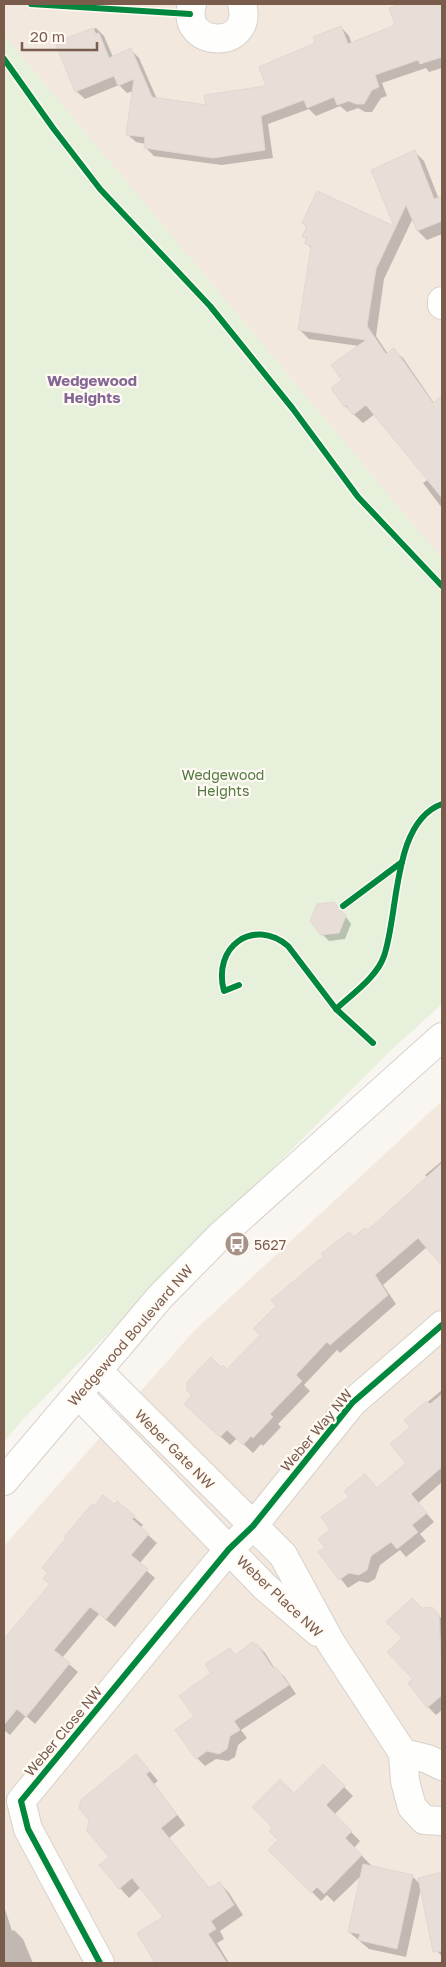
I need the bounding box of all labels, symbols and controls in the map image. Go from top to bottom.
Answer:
scale bar [22,20,98,52]
text: 20 m [30,27,65,45]
district label: Wedgewood Heights [47,371,137,406]
park label: Wedgewood Heights [182,766,264,799]
bus stop icon: 5627 [224,1231,250,1257]
place label: 5627 [254,1236,286,1253]
street label: Wedgewood Boulevard NW [64,1260,196,1409]
street label: Weber Way NW [277,1385,356,1475]
street label: Weber Gate NW [132,1406,219,1493]
street label: Weber Place NW [233,1552,327,1641]
street label: Weber Close NW [20,1682,106,1779]

